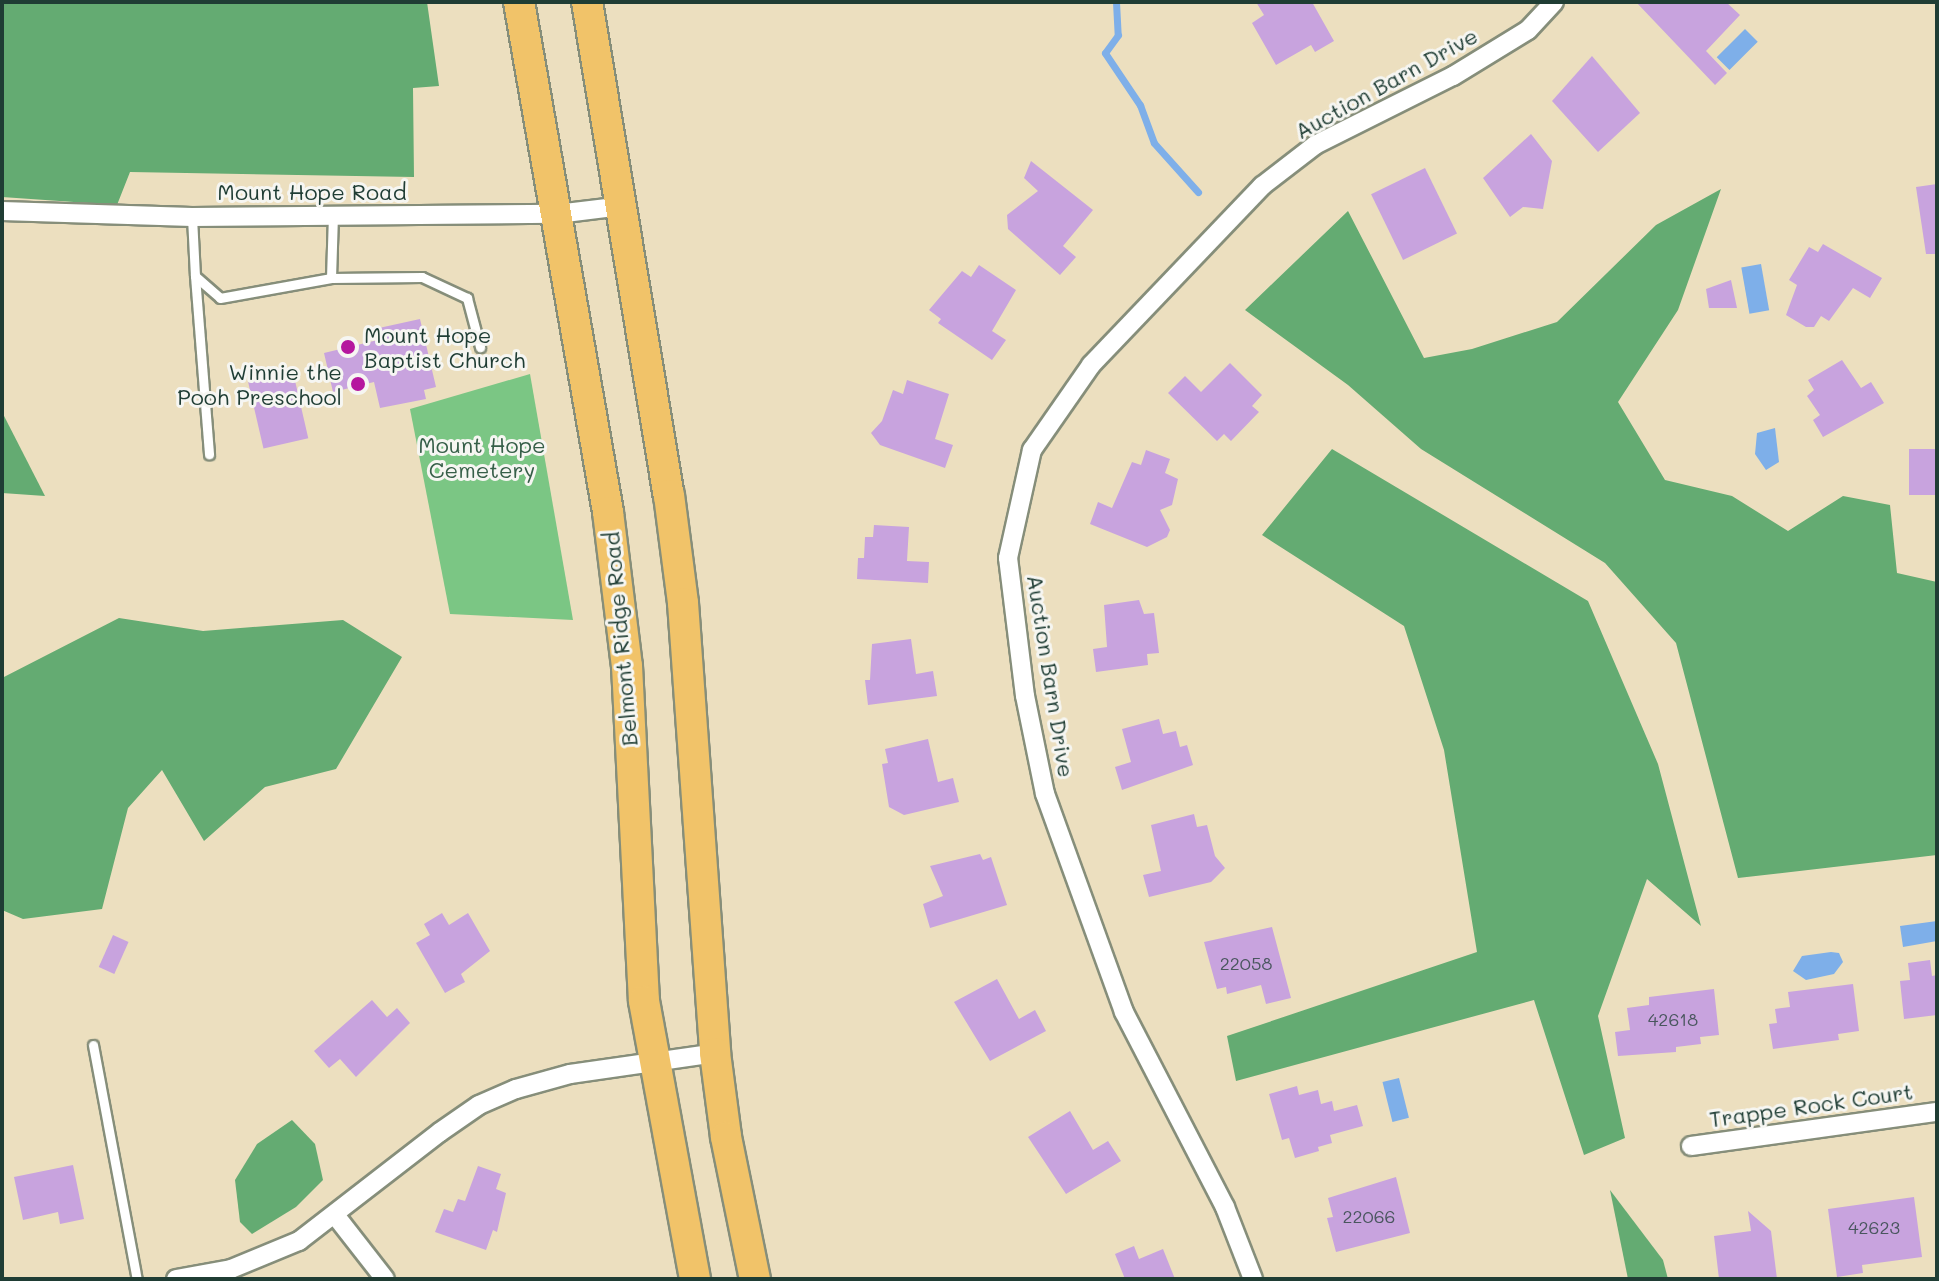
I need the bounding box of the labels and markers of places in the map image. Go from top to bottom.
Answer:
place label: Mount Hope Baptist Church [364,321,525,372]
marker: Mount Hope Baptist Church [339,338,357,356]
place label: Winnie the Pooh Preschool [177,358,342,410]
marker: Winnie the Pooh Preschool [349,375,367,393]

